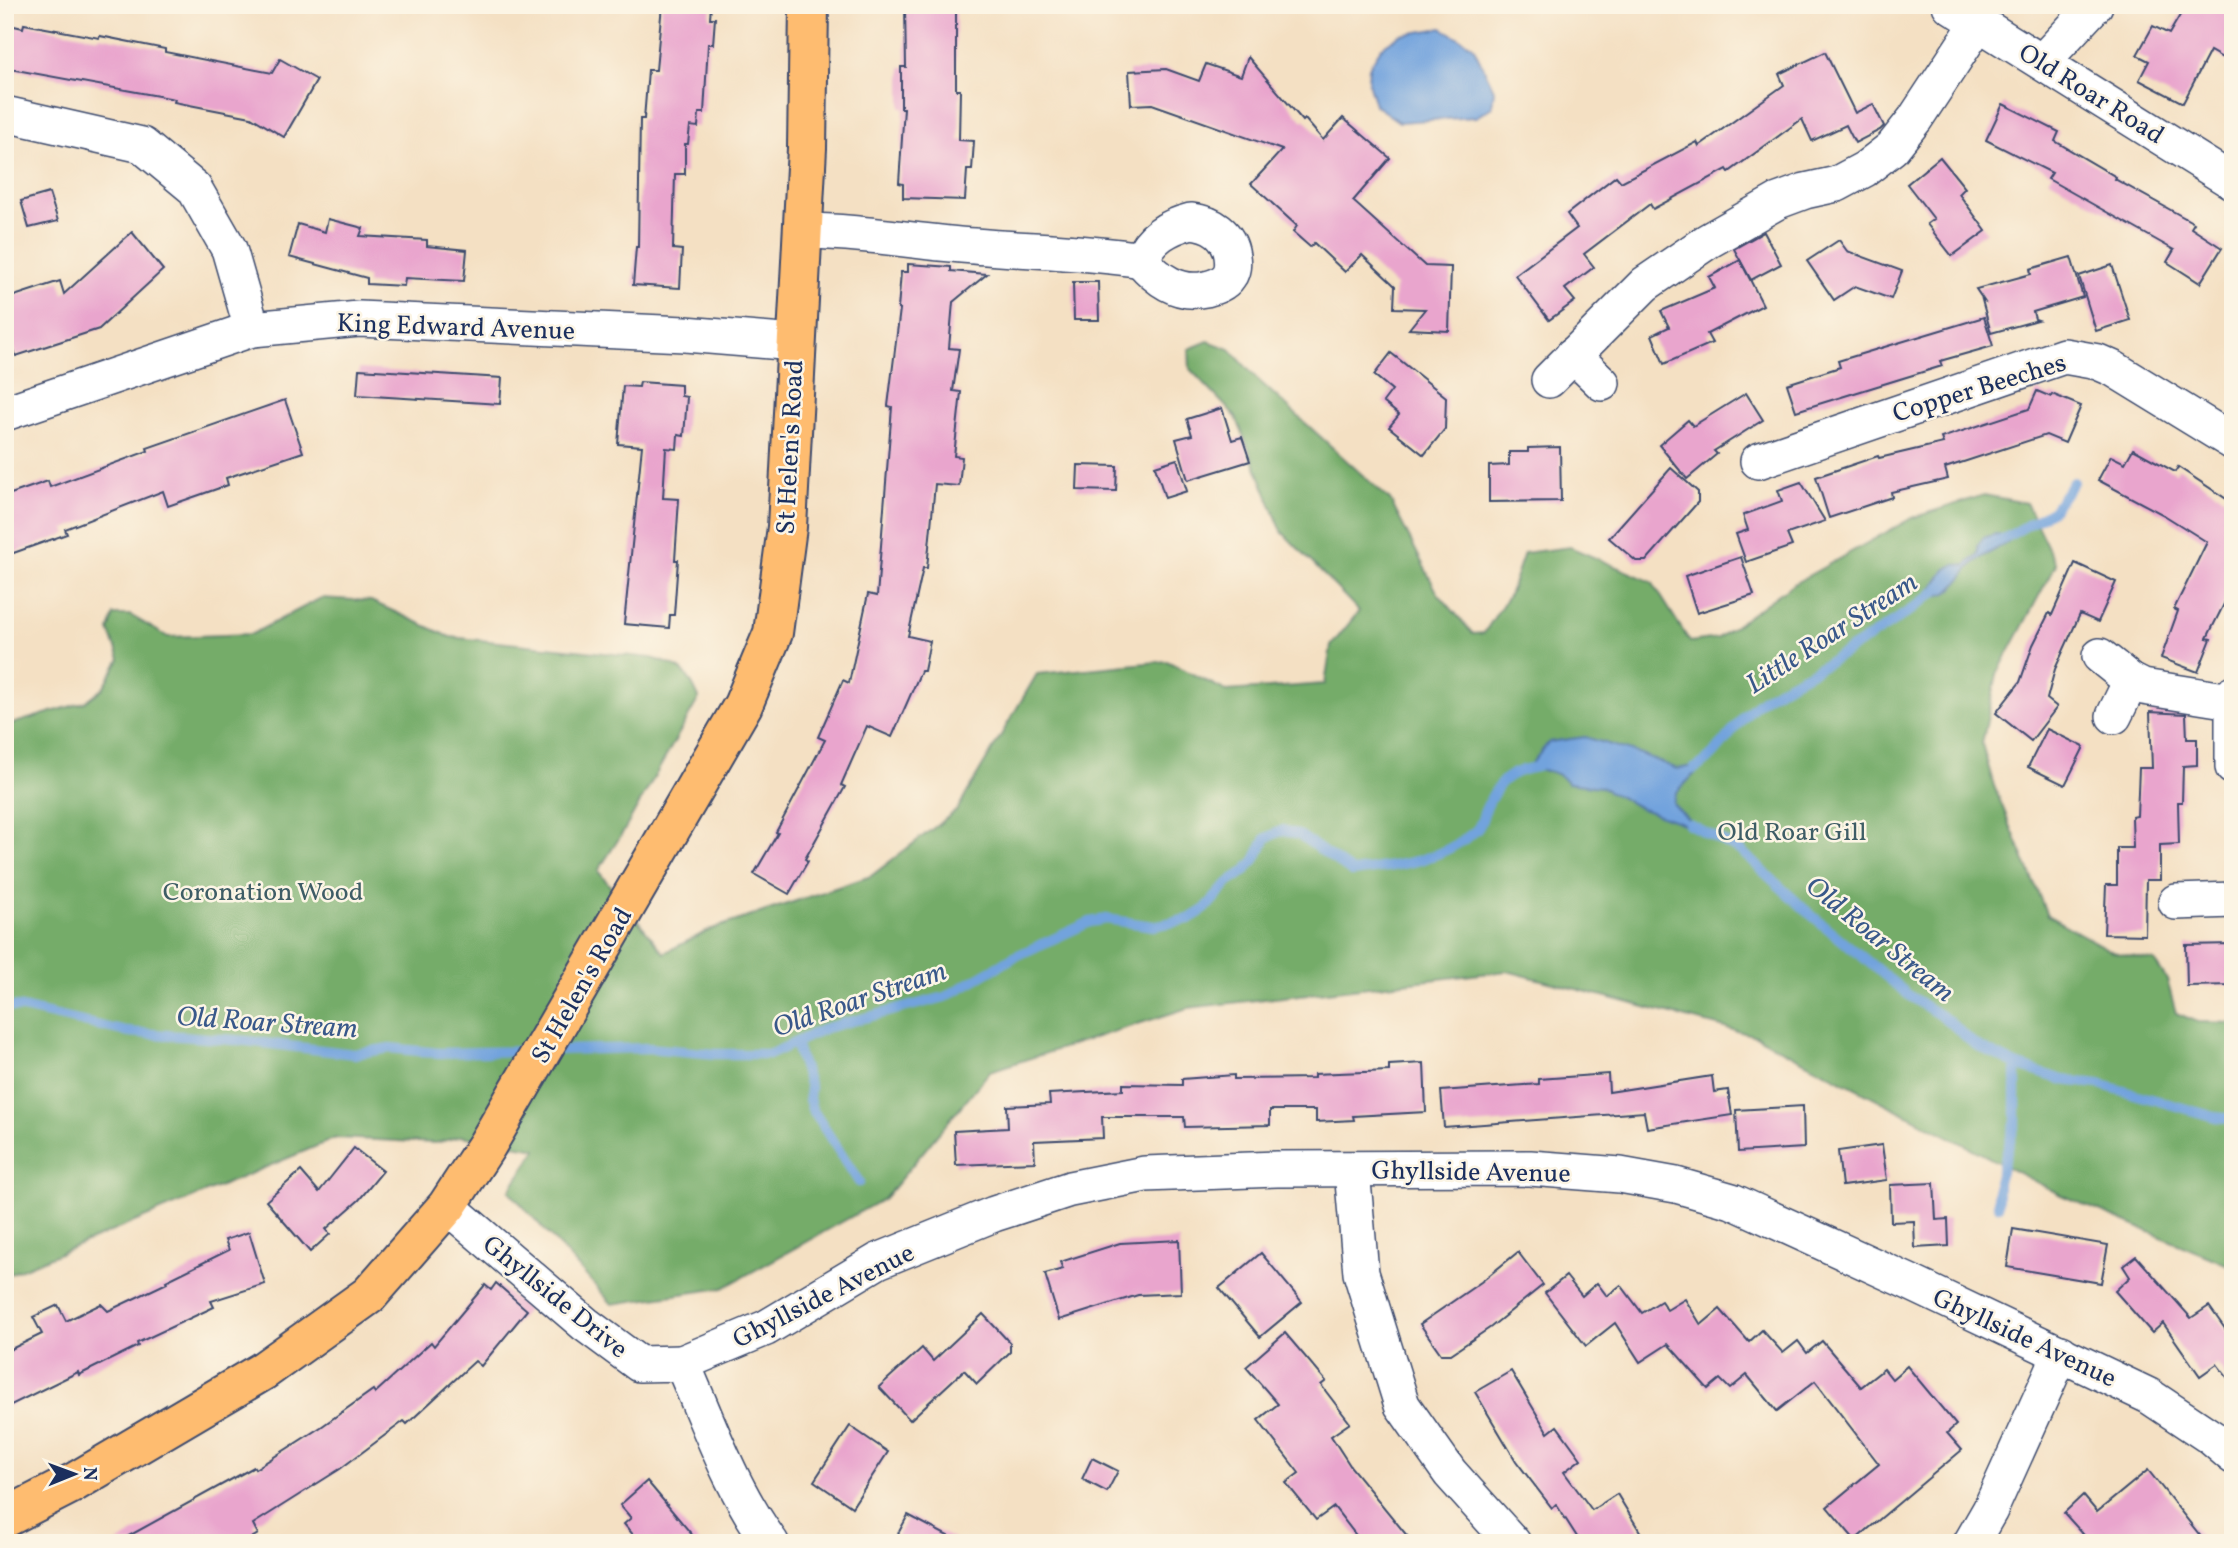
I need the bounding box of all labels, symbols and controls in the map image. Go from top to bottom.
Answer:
street label: Old Roar Road [2011,36,2171,154]
street label: King Edward Avenue [336,306,576,350]
street label: Copper Beeches [1888,345,2071,432]
street label: St Helen's Road [768,359,814,535]
water label: Little Roar Stream [1739,564,1926,704]
park label: Old Roar Gill [1717,815,1867,851]
water label: Old Roar Stream [1797,868,1962,1012]
park label: Coronation Wood [163,875,363,911]
street label: St Helen's Road [523,901,642,1071]
water label: Old Roar Stream [768,952,952,1048]
water label: Old Roar Stream [175,998,359,1049]
street label: Ghyllside Avenue [1371,1153,1571,1193]
street label: Ghyllside Drive [474,1228,635,1367]
street label: Ghyllside Avenue [727,1236,921,1358]
street label: Ghyllside Avenue [1926,1280,2122,1397]
north arrow [38,1440,108,1510]
text: N [76,1467,102,1481]

